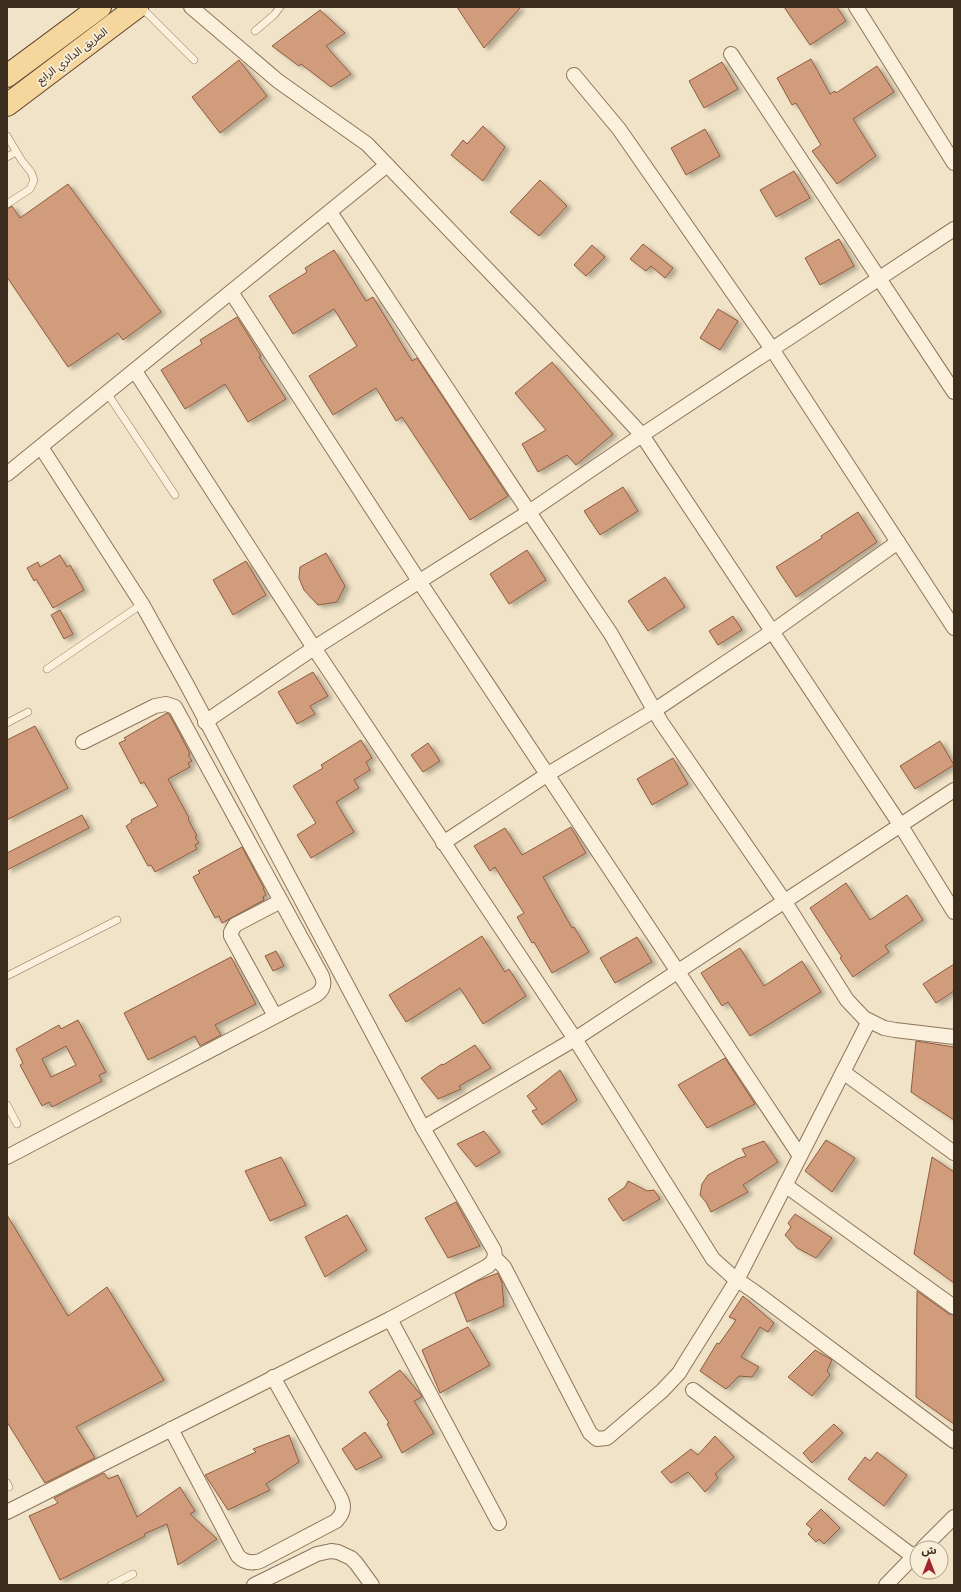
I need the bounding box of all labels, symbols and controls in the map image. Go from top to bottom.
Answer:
street label: الطريق الدائري الرابع [34,25,112,89]
north arrow [909,1540,949,1580]
text: ش [921,1544,937,1557]

